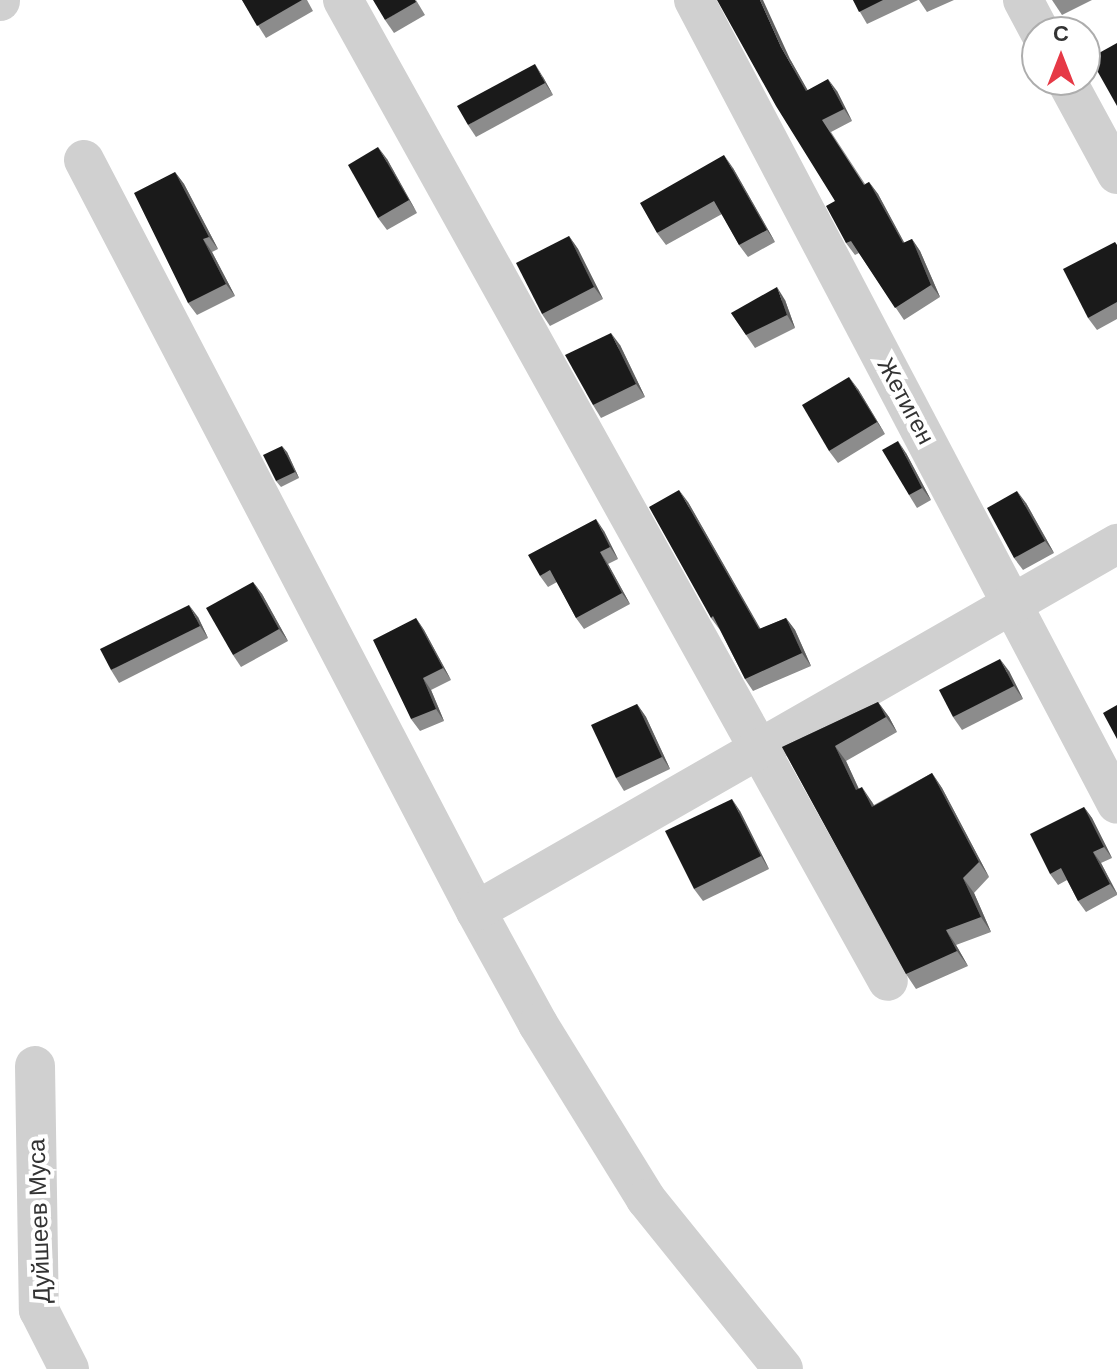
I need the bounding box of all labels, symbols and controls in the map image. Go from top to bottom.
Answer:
north arrow [1021,16,1101,96]
text: С [1053,21,1069,46]
street label: Жетиген [871,353,941,449]
street label: Дуйшеев Муса [22,1138,56,1304]

